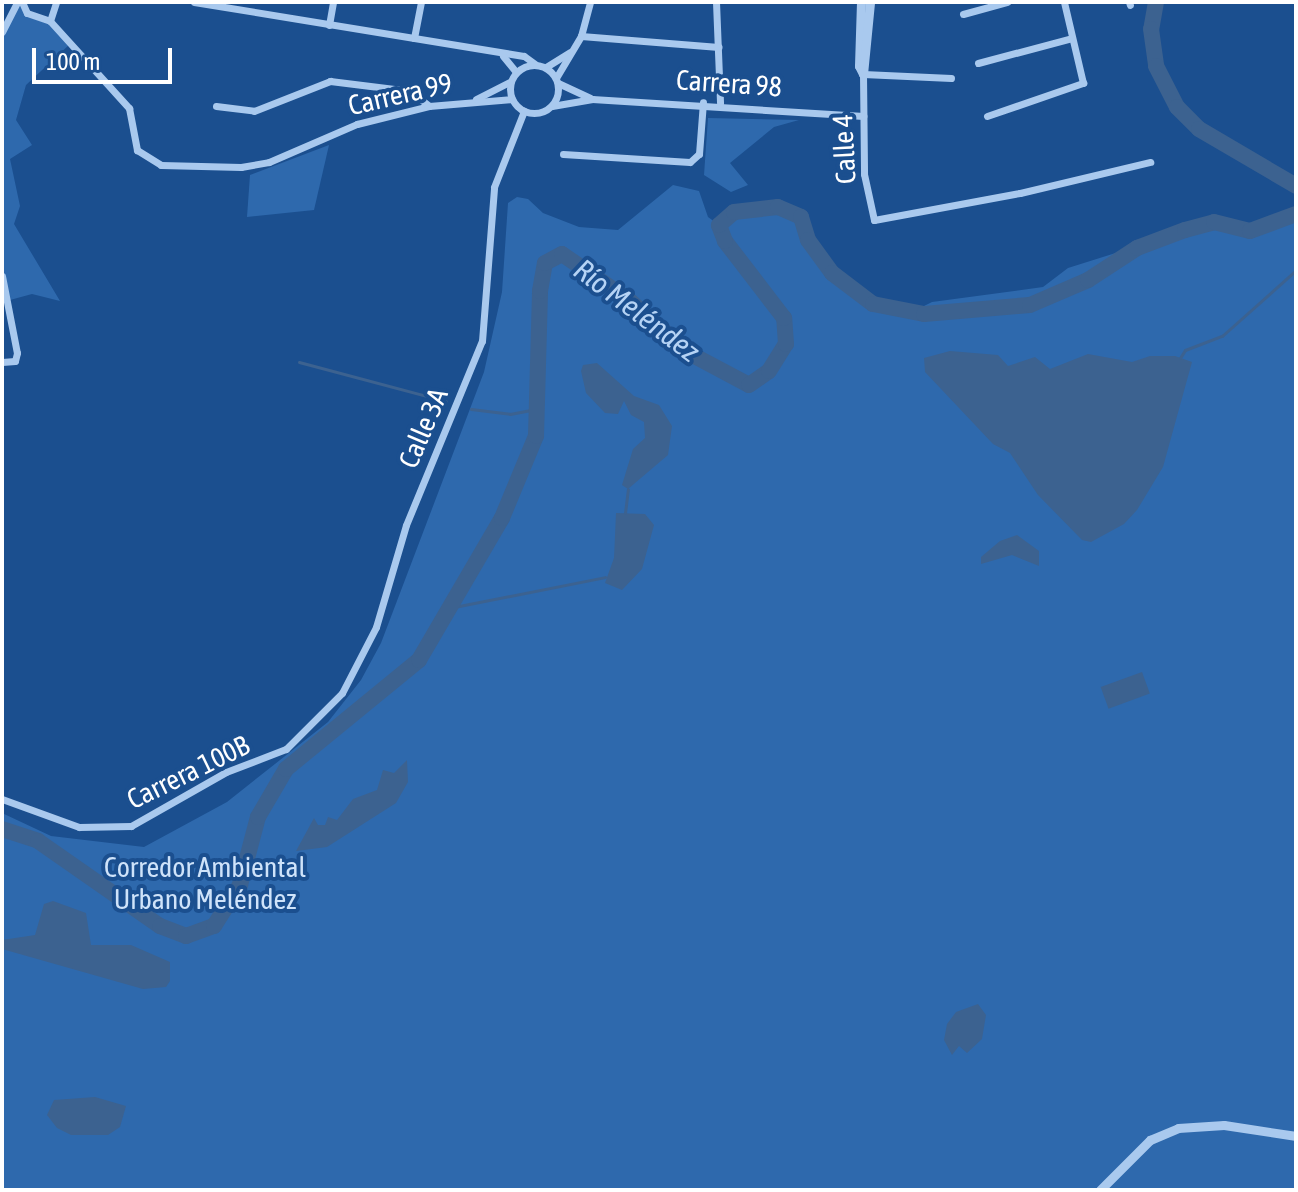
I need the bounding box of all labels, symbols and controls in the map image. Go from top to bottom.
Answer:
scale bar [36,32,176,82]
text: 100 m [46,48,100,75]
street label: Carrera 98 [675,63,783,103]
street label: Carrera 99 [345,66,455,122]
street label: Calle 4 [825,113,863,185]
water label: Río Meléndez [567,251,707,369]
street label: Calle 3A [391,383,455,473]
street label: Carrera 100B [121,728,255,816]
park label: Corredor Ambiental Urbano Meléndez [104,850,306,916]

